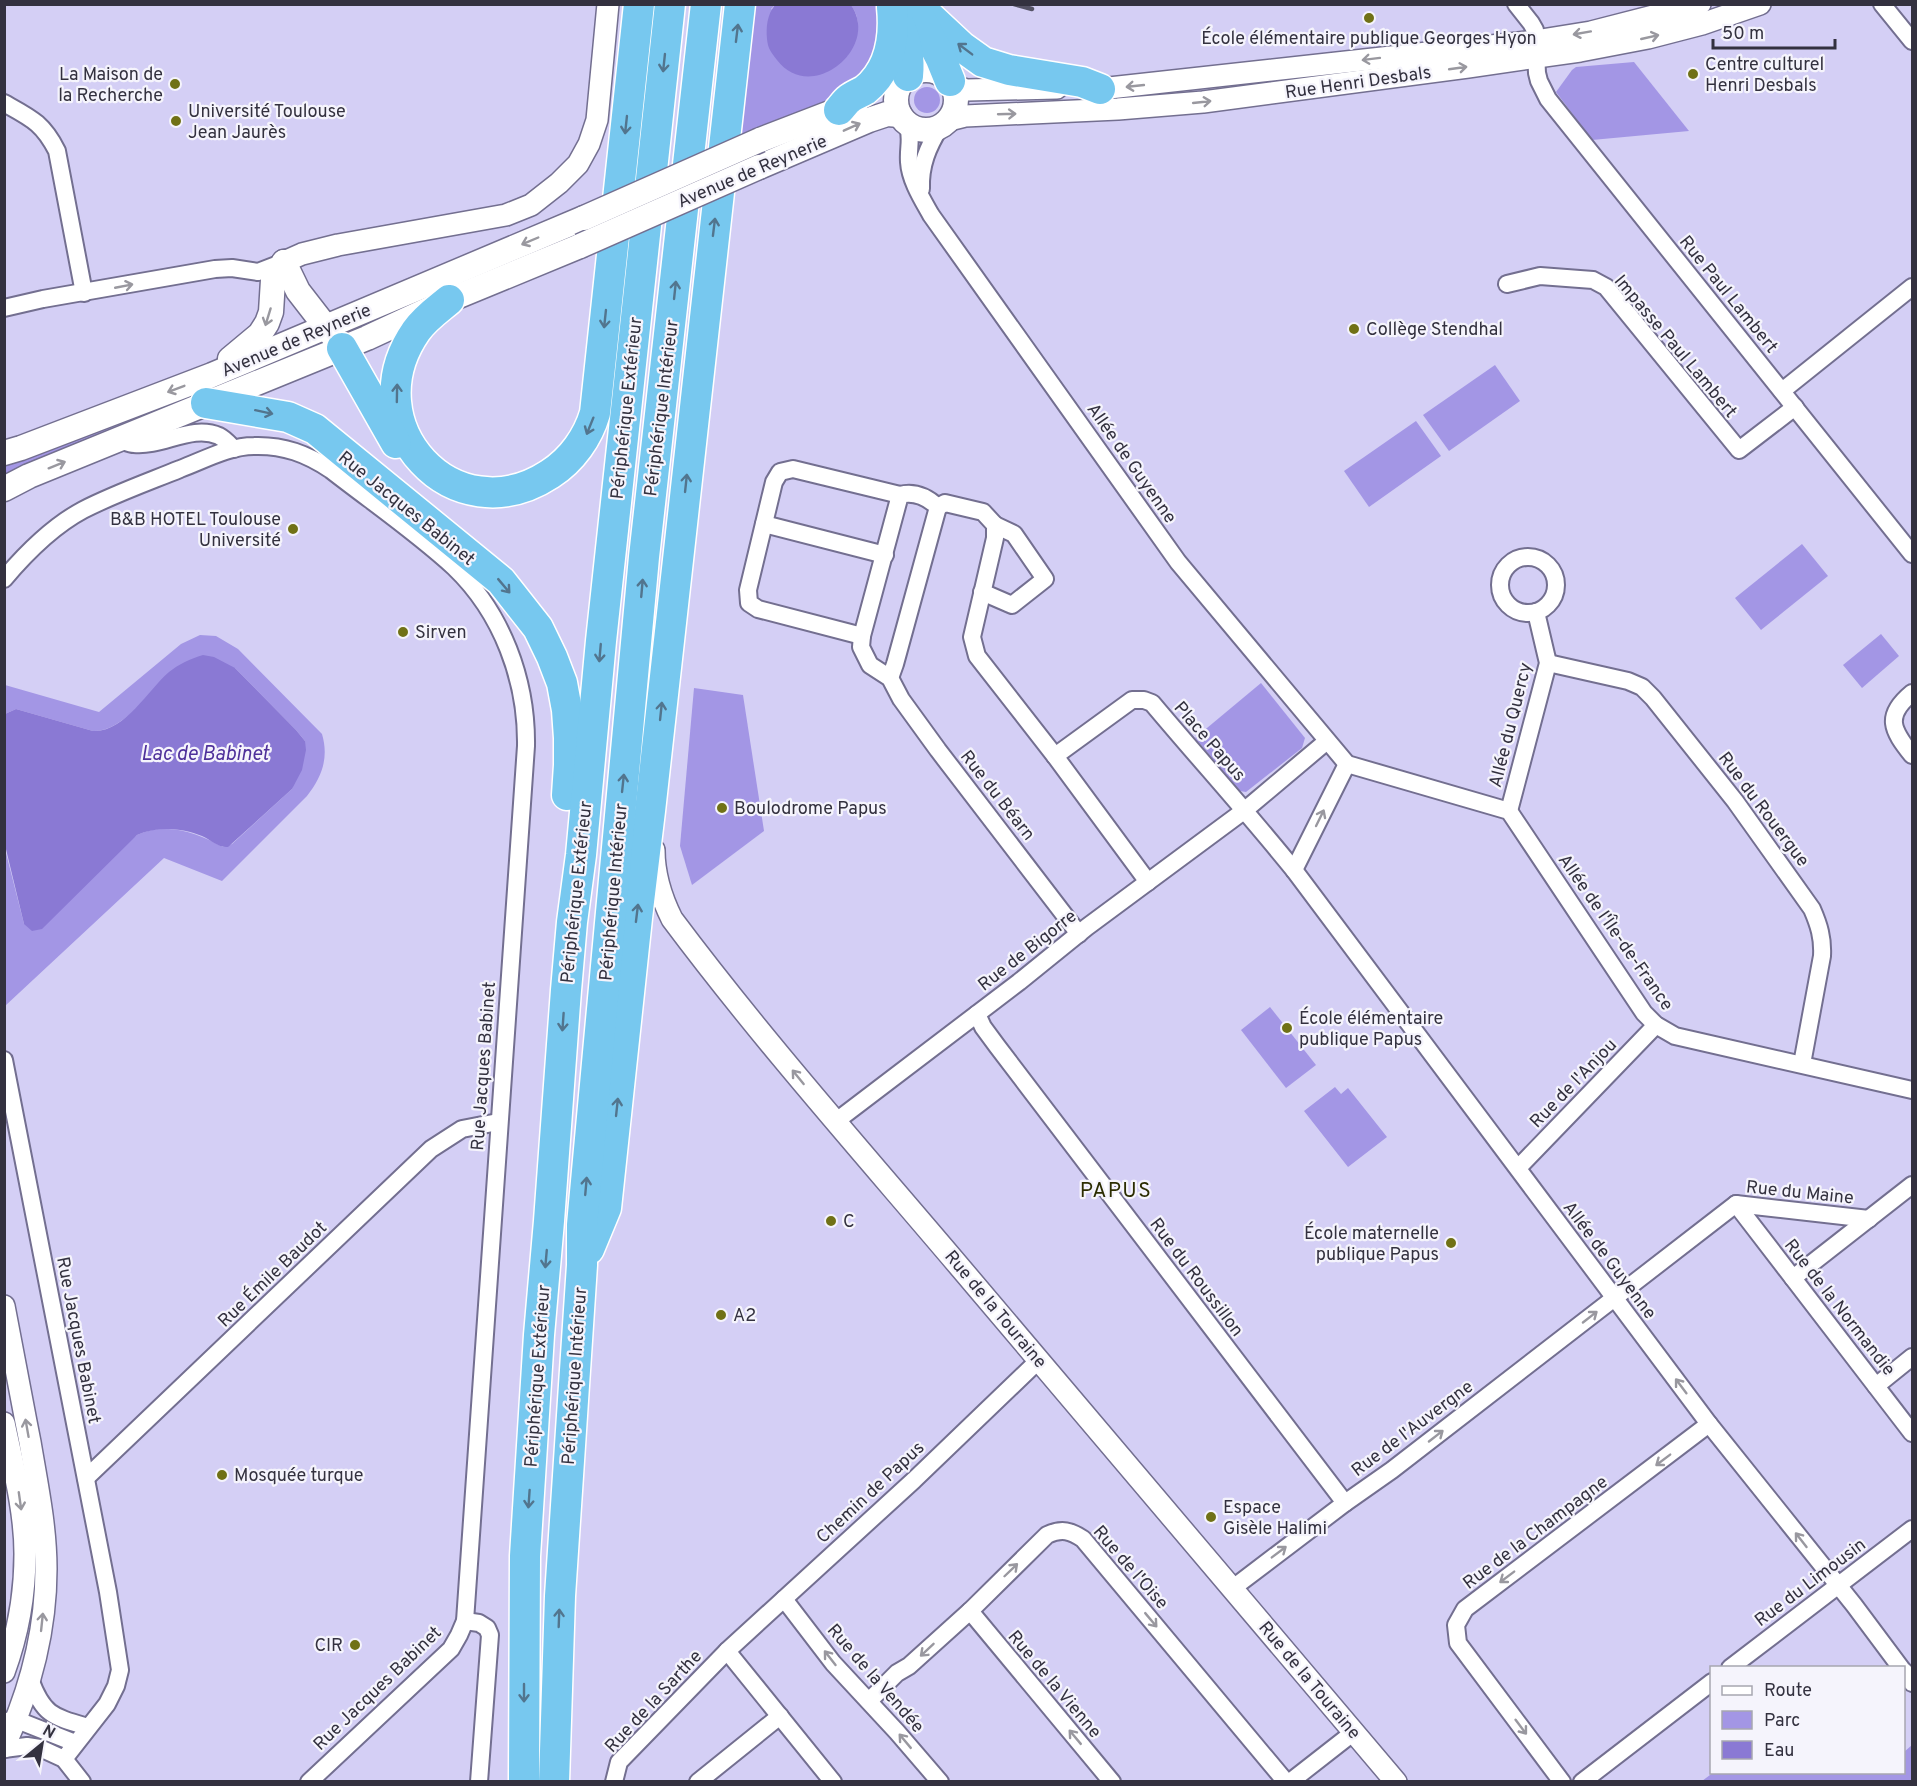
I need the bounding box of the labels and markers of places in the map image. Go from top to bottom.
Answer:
marker: École élémentaire publique Georges Hyon [1362,11,1376,25]
place label: École élémentaire publique Georges Hyon [1201,26,1537,51]
place label: Centre culturel Henri Desbals [1705,54,1824,98]
place label: La Maison de la Recherche [58,64,163,108]
marker: Centre culturel Henri Desbals [1686,67,1700,81]
marker: La Maison de la Recherche [168,77,182,91]
place label: Université Toulouse Jean Jaurès [188,101,346,145]
marker: Université Toulouse Jean Jaurès [169,114,183,128]
place label: Collège Stendhal [1366,319,1503,342]
marker: Collège Stendhal [1347,322,1361,336]
place label: B&B HOTEL Toulouse Université [110,509,281,553]
marker: B&B HOTEL Toulouse Université [286,522,300,536]
place label: Sirven [415,622,467,645]
marker: Sirven [396,625,410,639]
place label: Boulodrome Papus [734,798,887,821]
marker: Boulodrome Papus [715,801,729,815]
place label: École élémentaire publique Papus [1299,1006,1443,1052]
marker: École élémentaire publique Papus [1280,1021,1294,1035]
place label: C [843,1211,855,1234]
marker: C [824,1214,838,1228]
place label: École maternelle publique Papus [1304,1221,1439,1267]
marker: École maternelle publique Papus [1444,1236,1458,1250]
place label: A2 [733,1305,756,1328]
marker: A2 [714,1308,728,1322]
place label: Mosquée turque [234,1465,363,1488]
marker: Mosquée turque [215,1468,229,1482]
place label: Espace Gisèle Halimi [1223,1497,1327,1541]
marker: Espace Gisèle Halimi [1204,1510,1218,1524]
place label: CIR [315,1635,343,1658]
marker: CIR [348,1638,362,1652]

